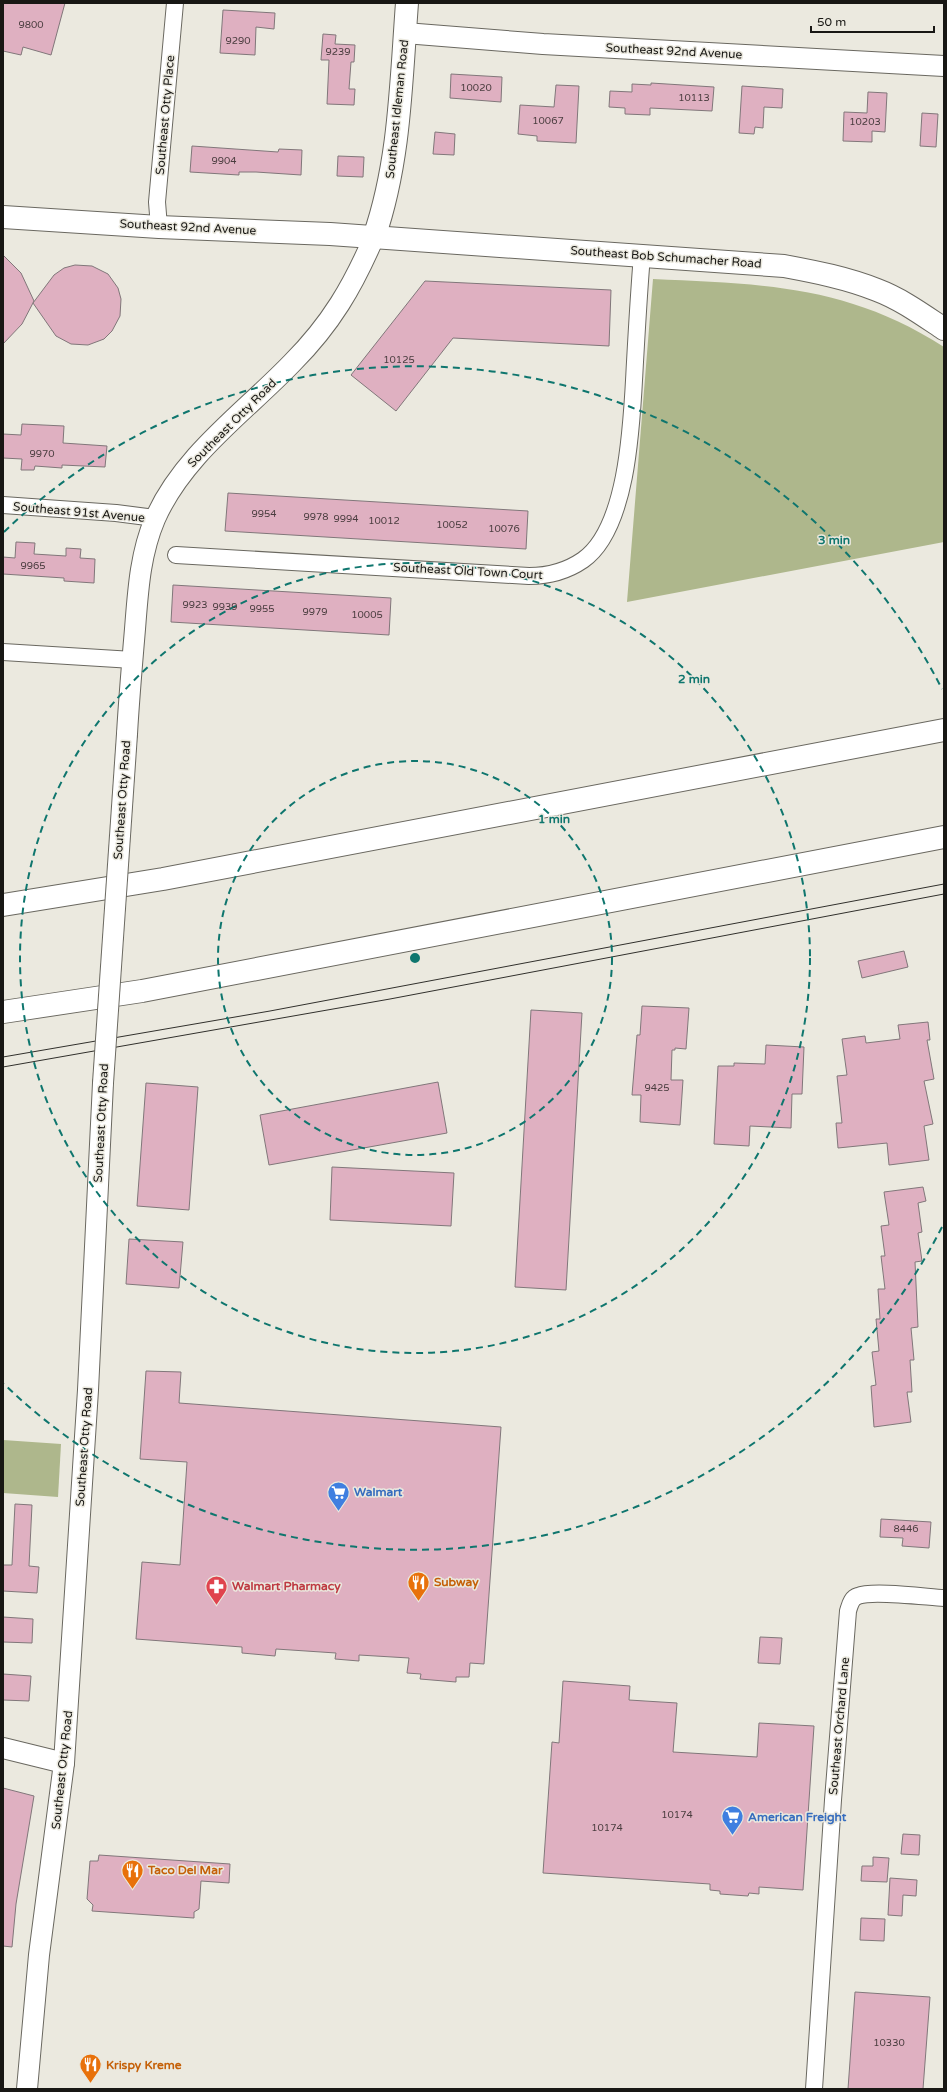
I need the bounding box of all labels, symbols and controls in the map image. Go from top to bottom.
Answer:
scale bar [811,8,934,34]
text: 50 m [817,15,846,29]
house number: 9800 [18,19,44,31]
house number: 9290 [225,35,251,47]
street label: Southeast Idleman Road [383,39,411,179]
street label: Southeast 92nd Avenue [605,40,743,62]
house number: 9239 [325,46,351,58]
street label: Southeast Otty Place [153,54,177,175]
house number: 10020 [460,82,492,94]
house number: 10113 [678,92,710,104]
house number: 10067 [532,115,564,127]
house number: 10203 [849,116,881,128]
house number: 9904 [211,155,237,167]
street label: Southeast 92nd Avenue [119,216,257,238]
street label: Southeast Bob Schumacher Road [570,243,762,271]
house number: 10125 [383,354,415,366]
street label: Southeast Otty Road [185,376,279,470]
house number: 9970 [29,448,55,460]
street label: Southeast 91st Avenue [13,499,146,525]
house number: 9954 [251,508,277,520]
house number: 9978 [303,511,329,523]
house number: 9994 [333,513,359,525]
house number: 10012 [368,515,400,527]
house number: 10052 [436,519,468,531]
house number: 10076 [488,523,520,535]
text: 3 min [818,533,850,547]
house number: 9965 [20,560,46,572]
street label: Southeast Old Town Court [393,560,544,582]
house number: 9923 [182,599,208,611]
house number: 9939 [212,601,238,613]
house number: 9955 [249,603,275,615]
house number: 9979 [302,606,328,618]
house number: 10005 [351,609,383,621]
text: 2 min [678,672,710,686]
street label: Southeast Otty Road [111,740,133,860]
text: 1 min [538,812,570,826]
centre of rings [408,951,422,965]
street label: Southeast Otty Road [91,1063,111,1183]
house number: 9425 [644,1082,670,1094]
street label: Southeast Otty Road [73,1387,95,1507]
supermarket icon: Walmart [326,1479,352,1512]
place label: Walmart [354,1485,403,1499]
house number: 8446 [893,1523,919,1535]
restaurant icon: Subway [405,1569,431,1602]
pharmacy icon: Walmart Pharmacy [203,1573,229,1606]
place label: Subway [434,1575,479,1590]
place label: Walmart Pharmacy [232,1579,341,1594]
street label: Southeast Orchard Lane [826,1656,852,1795]
street label: Southeast Otty Road [49,1710,75,1830]
supermarket icon: American Freight [720,1804,746,1837]
house number: 10174 [661,1809,693,1821]
place label: American Freight [748,1810,847,1825]
house number: 10174 [591,1822,623,1834]
restaurant icon: Taco Del Mar [119,1857,145,1890]
place label: Taco Del Mar [147,1863,223,1877]
house number: 10330 [873,2037,905,2049]
restaurant icon: Krispy Kreme [78,2052,104,2085]
place label: Krispy Kreme [106,2058,182,2073]

